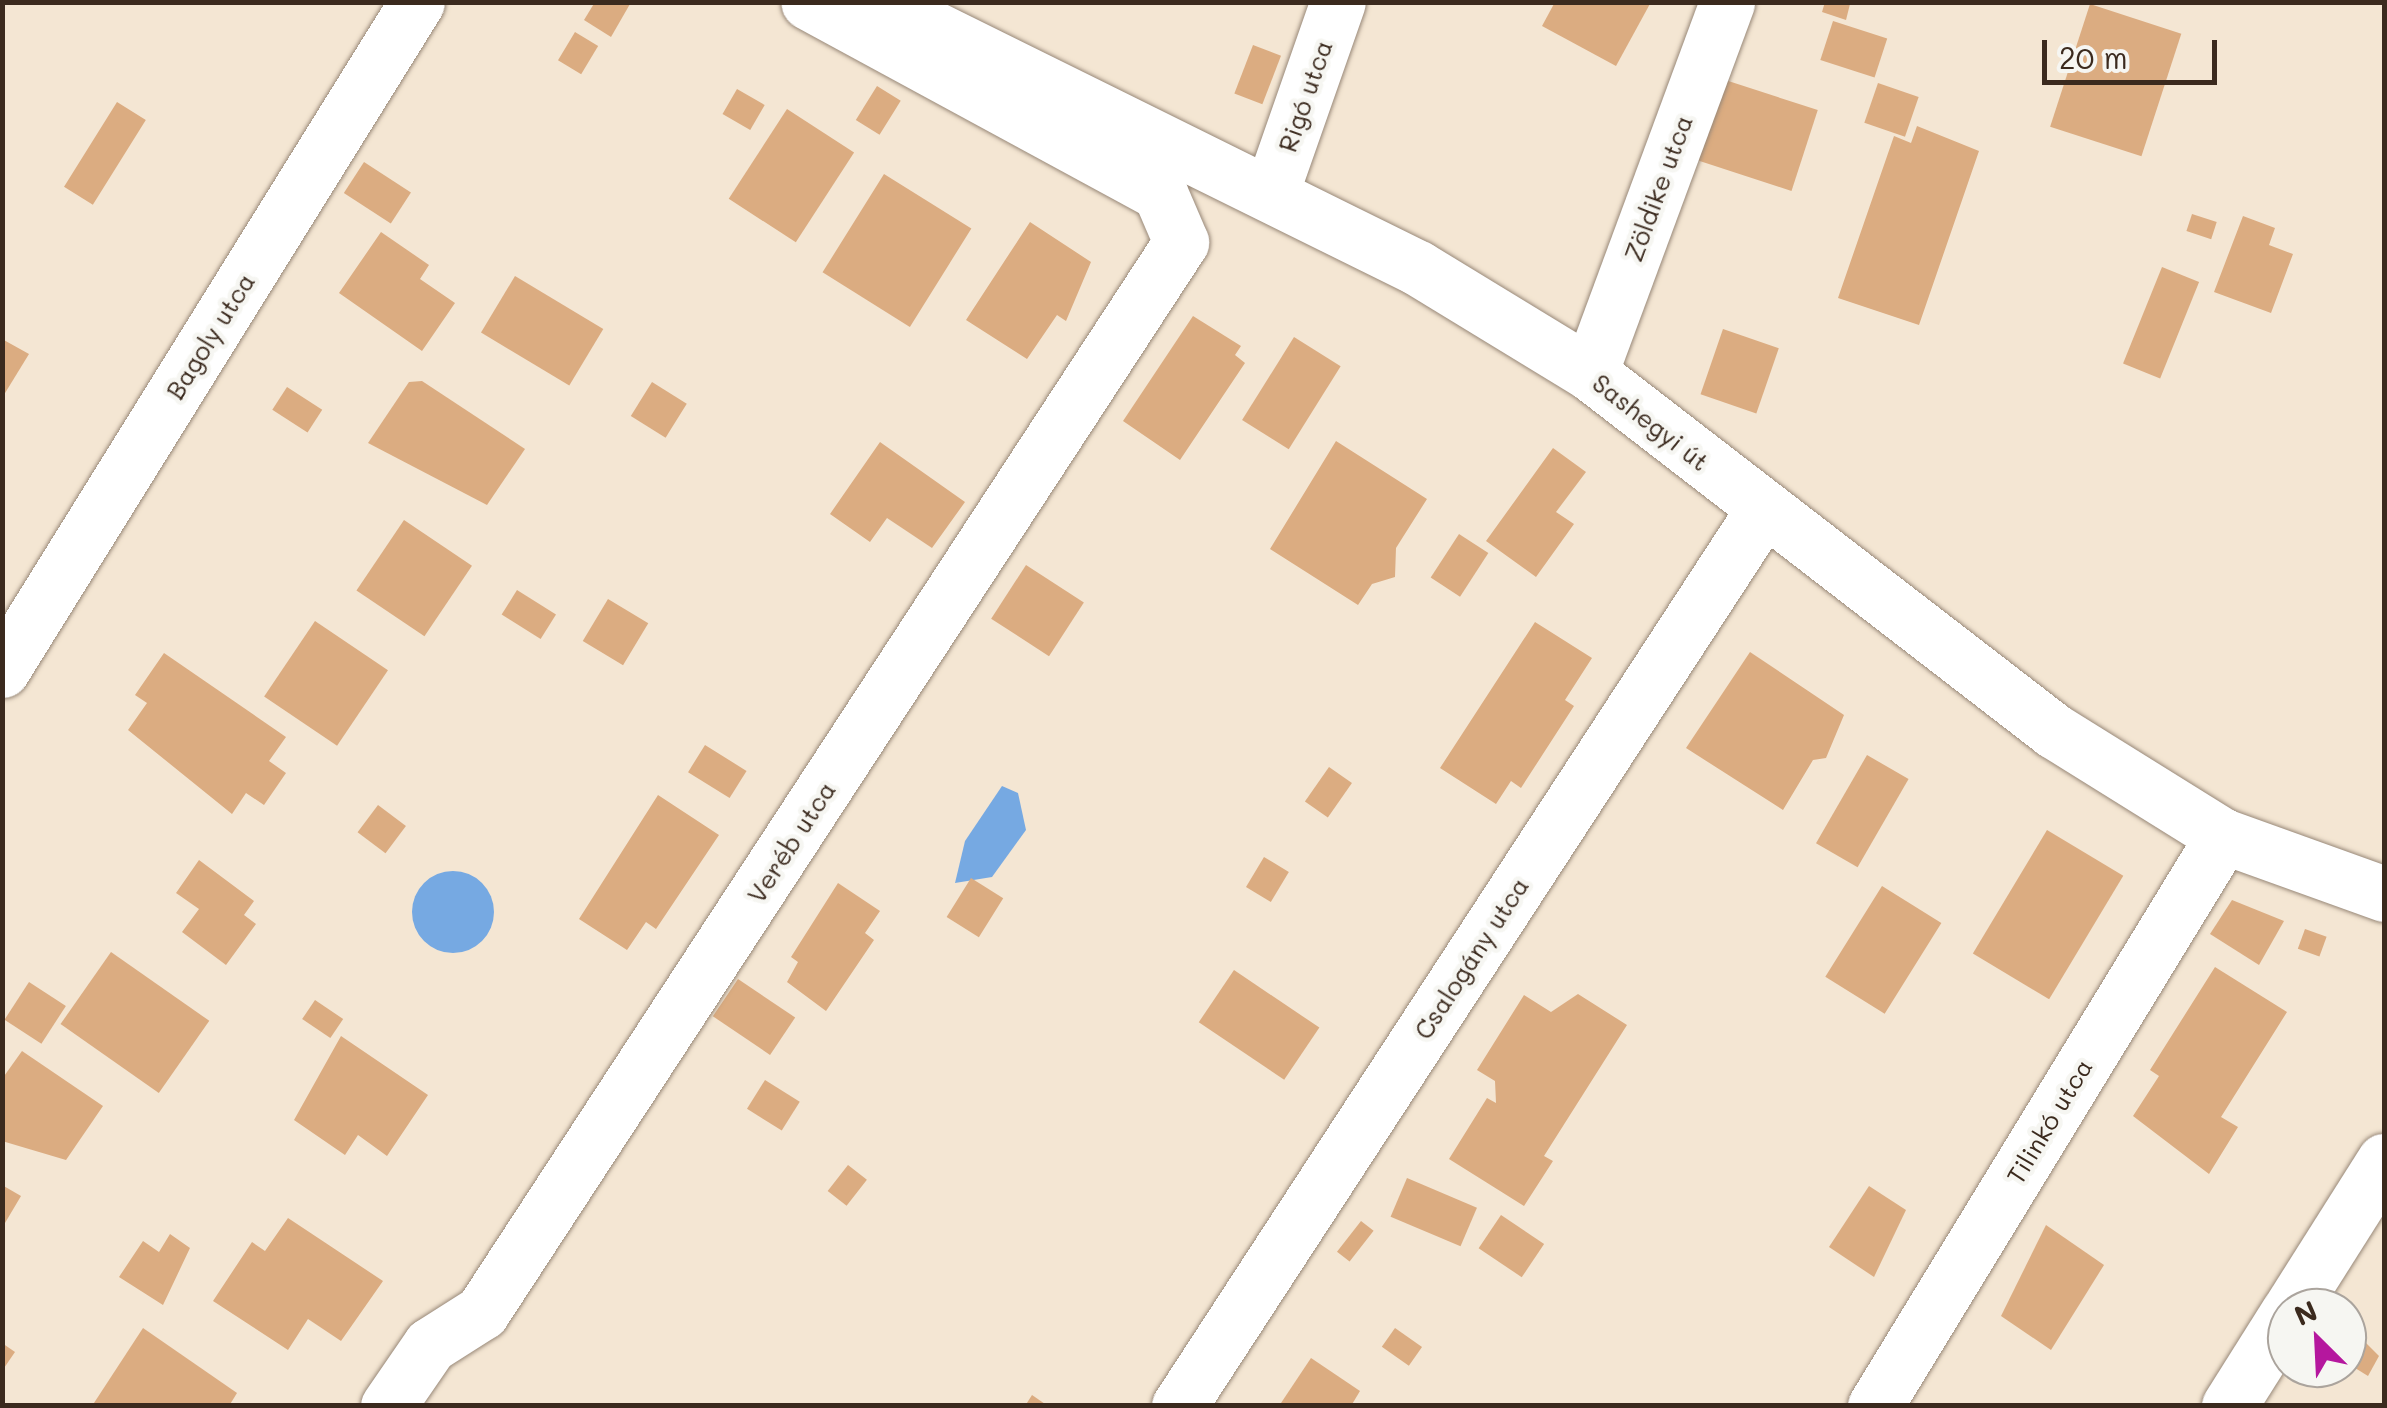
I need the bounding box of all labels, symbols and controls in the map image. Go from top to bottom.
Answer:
scale bar [2047,20,2222,82]
street label: Rigó utca [1272,36,1338,156]
text: 20 m [2059,37,2128,77]
street label: Zöldike utca [1618,111,1698,265]
street label: Bagoly utca [159,268,261,404]
street label: Sashegyi út [1587,367,1715,477]
street label: Veréb utca [741,776,841,908]
street label: Csalogány utca [1408,872,1534,1044]
street label: Tilinkó utca [2000,1053,2098,1189]
north arrow [2267,1288,2367,1388]
text: N [2289,1292,2323,1333]

